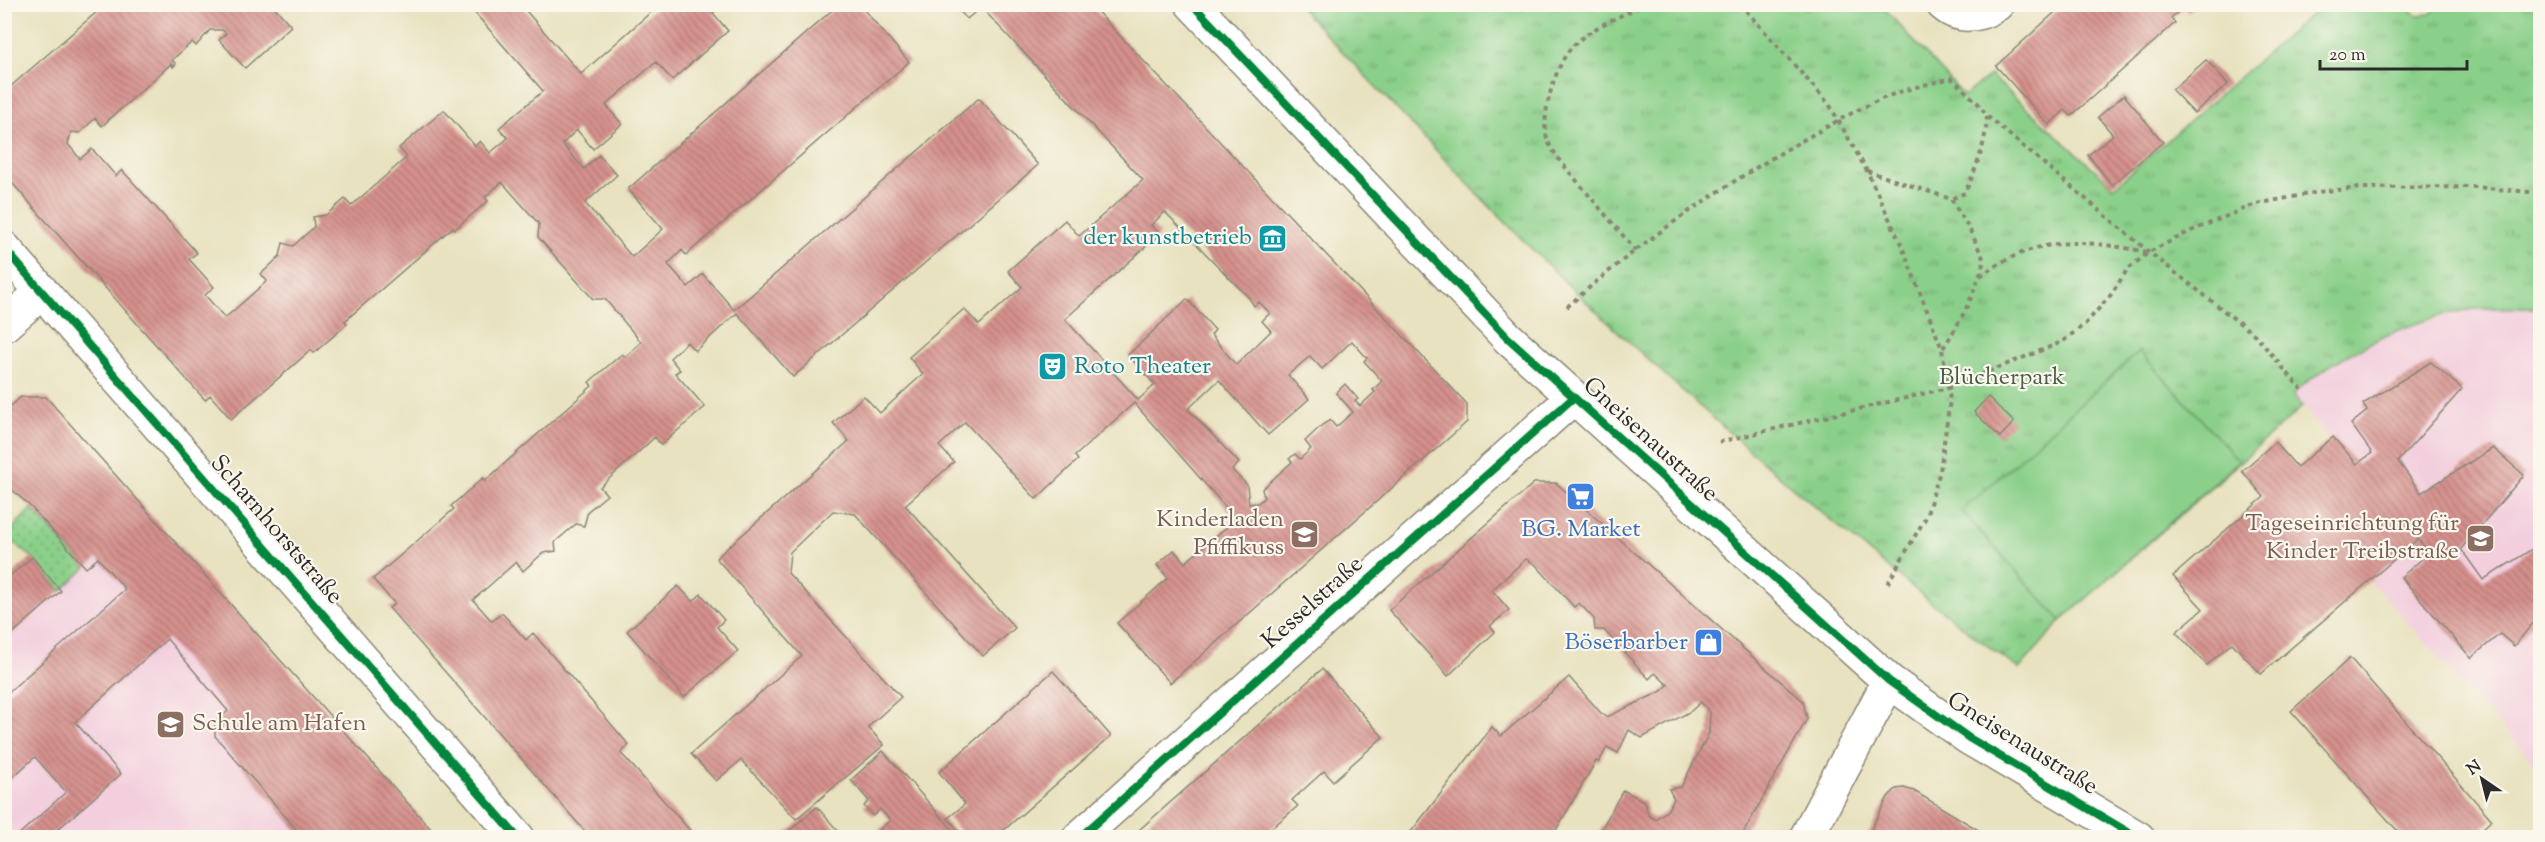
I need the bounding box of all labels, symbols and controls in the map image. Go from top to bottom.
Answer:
scale bar [2320,33,2467,71]
text: 20 m [2329,43,2366,69]
place label: der kunstbetrieb [1083,221,1252,255]
museum icon: der kunstbetrieb [1257,222,1289,254]
place label: Roto Theater [1074,350,1211,384]
theatre icon: Roto Theater [1037,351,1069,383]
park label: Blücherpark [1939,361,2065,395]
street label: Gneisenaustraße [1575,370,1725,510]
street label: Scharnhorststraße [201,448,351,612]
supermarket icon: BG. Market [1565,481,1597,513]
place label: Kinderladen Pfiffikuss [1156,503,1284,565]
place label: Tageseinrichtung für Kinder Treibstraße [2245,507,2459,569]
place label: BG. Market [1521,513,1641,547]
school or university icon: Kinderladen Pfiffikuss [1289,518,1321,550]
school or university icon: Tageseinrichtung für Kinder Treibstraße [2464,522,2496,554]
street label: Kesselstraße [1255,548,1371,658]
place label: Böserbarber [1564,626,1688,660]
shop icon: Böserbarber [1693,627,1725,659]
street label: Gneisenaustraße [1940,684,2104,804]
place label: Schule am Hafen [192,707,367,741]
school or university icon: Schule am Hafen [155,708,187,740]
north arrow [2452,749,2512,809]
text: N [2463,756,2487,782]

